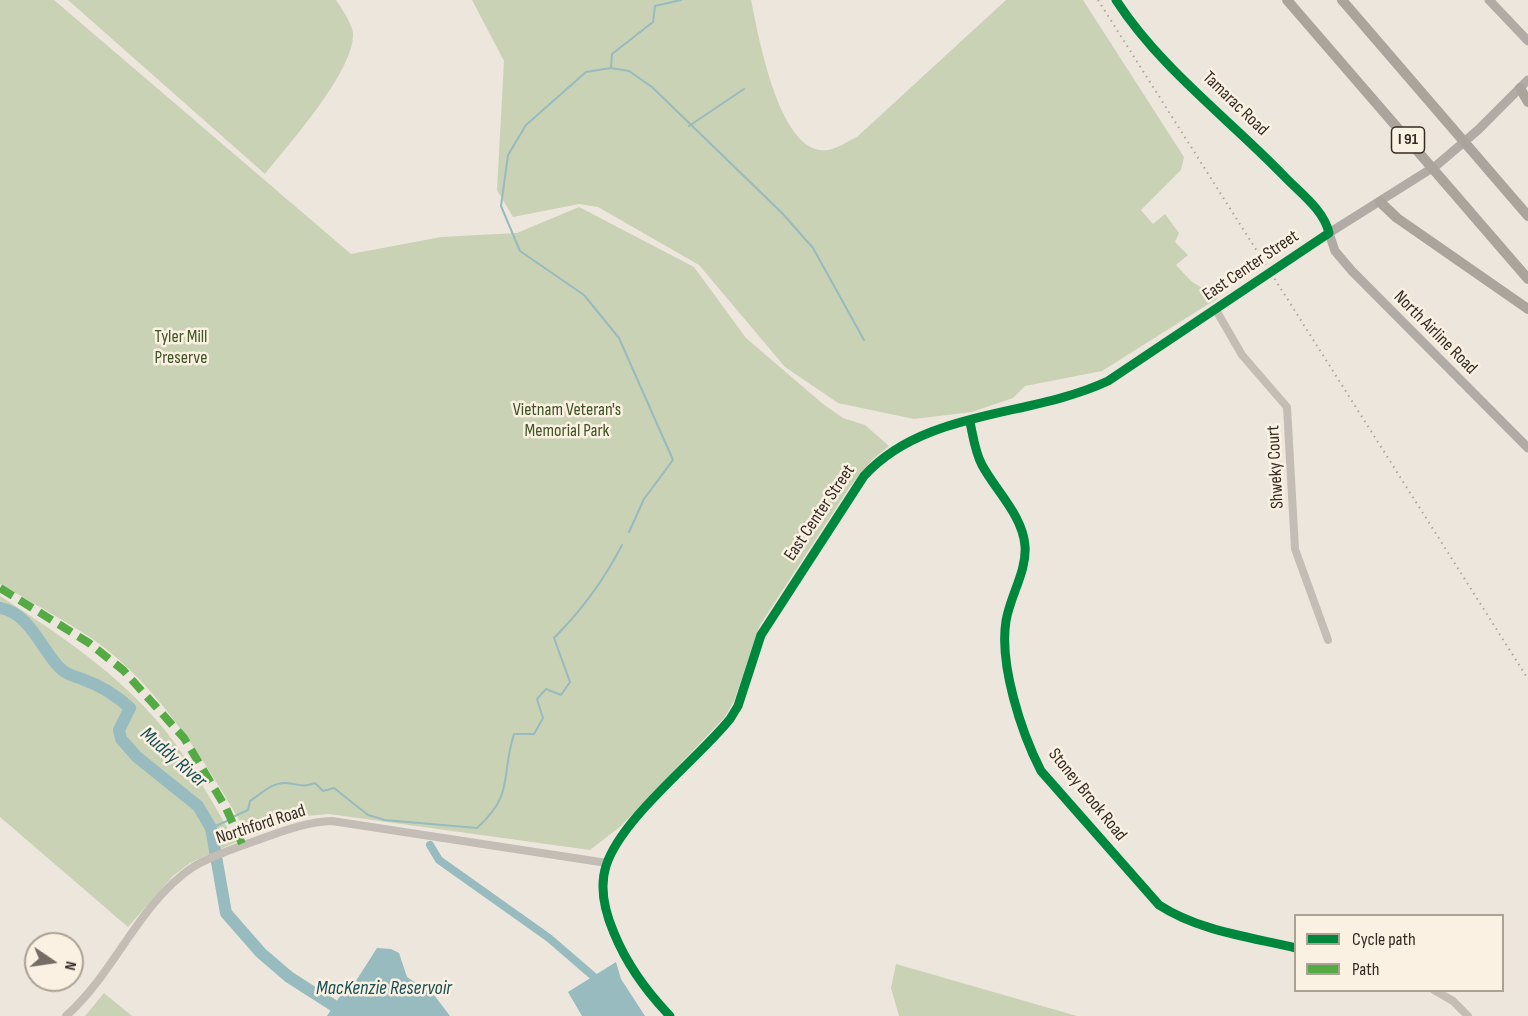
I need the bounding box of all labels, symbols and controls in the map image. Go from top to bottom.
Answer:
street label: Tamarac Road [1198,67,1272,141]
road number: I 91 [1392,127,1424,153]
street label: East Center Street [1199,226,1303,306]
street label: North Airline Road [1389,287,1481,379]
park label: Tyler Mill Preserve [155,326,207,368]
park label: Vietnam Veteran's Memorial Park [513,399,621,442]
street label: Shweky Court [1263,425,1289,509]
street label: East Center Street [780,461,860,565]
water label: Muddy River [135,723,211,793]
street label: Stoney Brook Road [1043,744,1131,846]
street label: Northford Road [214,800,308,850]
legend [1294,914,1504,992]
text: Cycle path [1352,929,1416,950]
north arrow [24,932,84,992]
text: N [60,959,80,972]
text: Path [1352,959,1380,980]
water label: MacKenzie Reservoir [316,977,452,1001]

